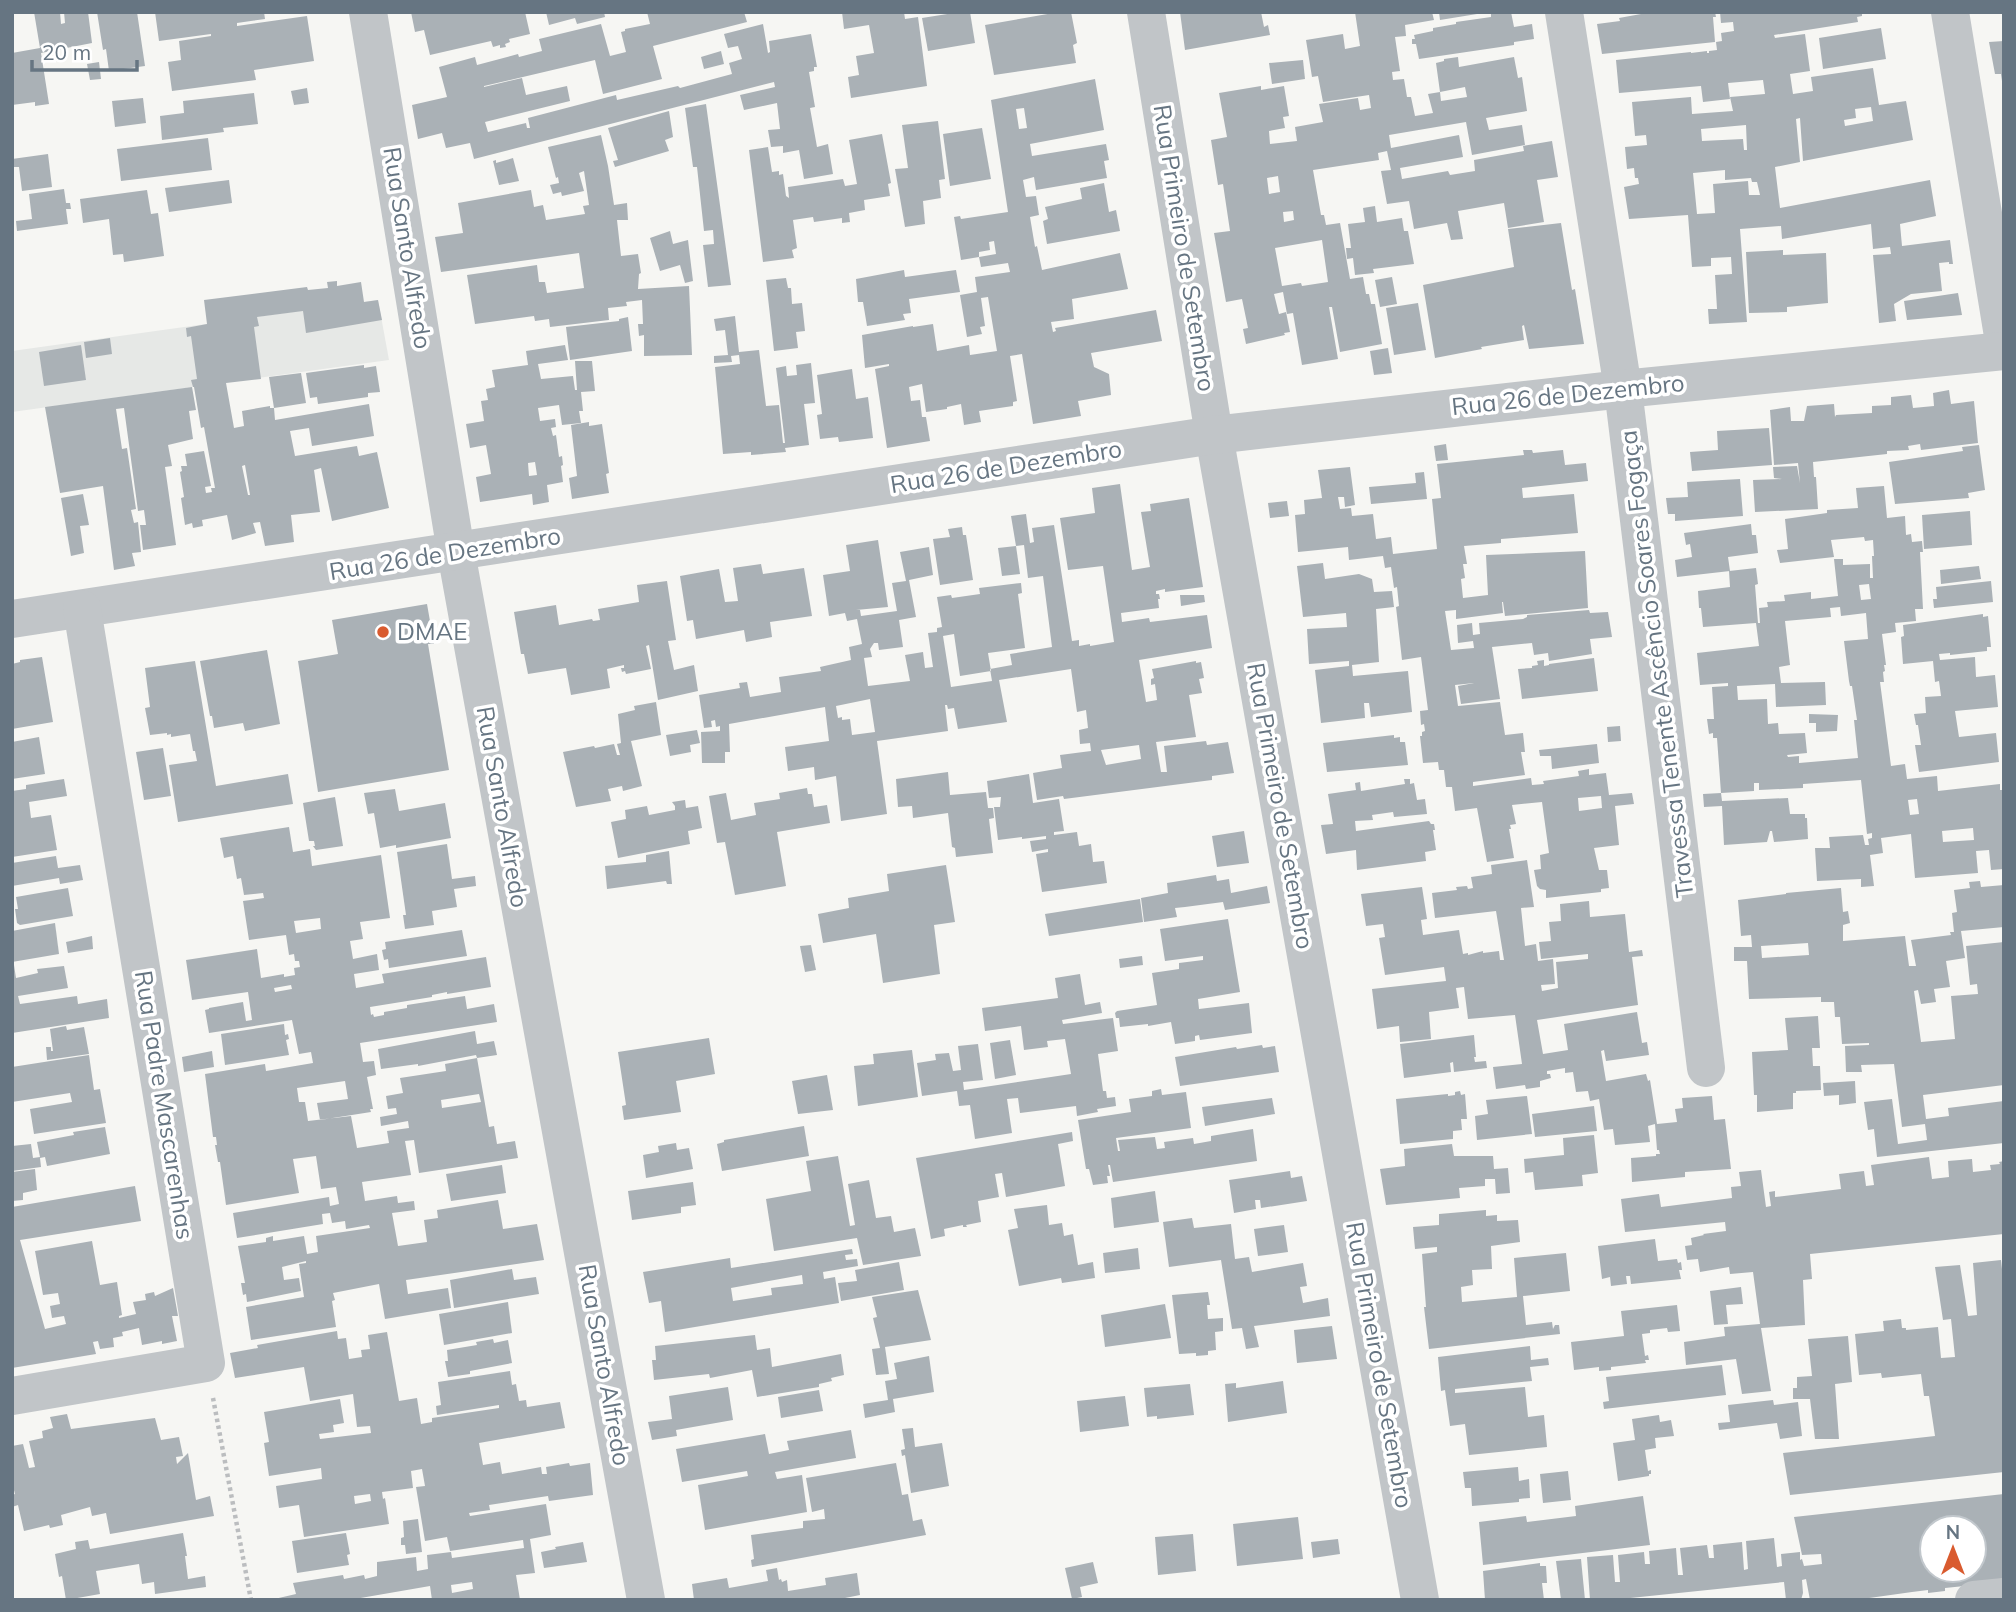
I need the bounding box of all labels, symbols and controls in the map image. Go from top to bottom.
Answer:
scale bar [32,28,136,72]
text: 20 m [42,39,91,65]
street label: Rua Primeiro de Setembro [1147,102,1222,393]
street label: Rua Santo Alfredo [377,145,439,351]
street label: Rua 26 de Dezembro [1450,367,1686,421]
street label: Travessa Tenente Ascêncio Soares Fogaça [1612,429,1700,899]
street label: Rua 26 de Dezembro [888,433,1124,499]
street label: Rua 26 de Dezembro [327,520,563,586]
place label: DMAE [397,616,467,646]
marker: DMAE [375,624,391,640]
street label: Rua Primeiro de Setembro [1241,660,1321,951]
street label: Rua Santo Alfredo [471,704,535,910]
street label: Rua Padre Mascarenhas [129,968,201,1242]
street label: Rua Primeiro de Setembro [1340,1219,1420,1510]
street label: Rua Santo Alfredo [573,1262,637,1468]
north arrow [1918,1514,1988,1584]
text: N [1946,1520,1960,1544]

